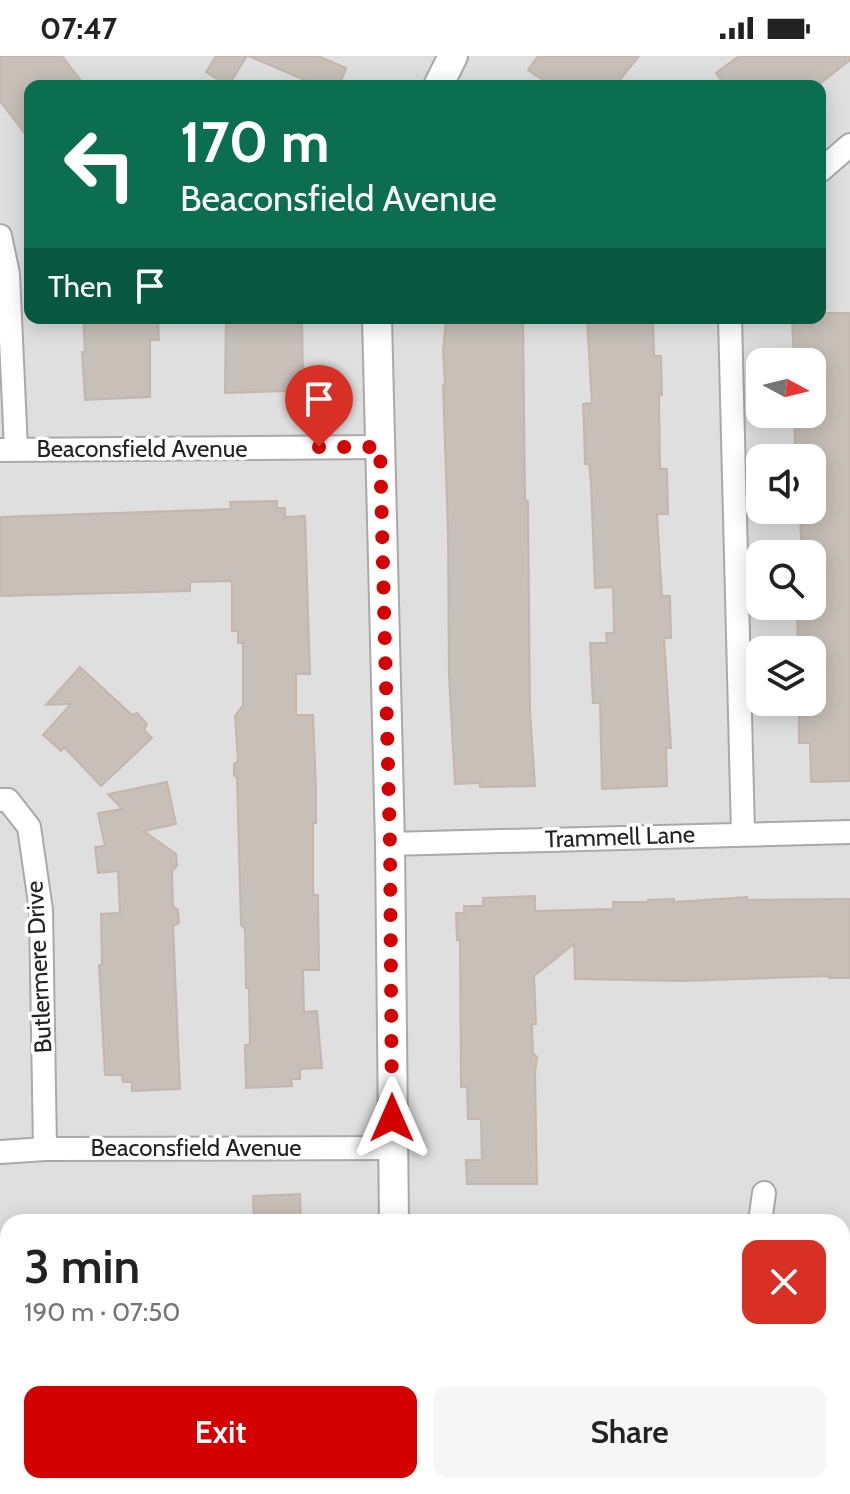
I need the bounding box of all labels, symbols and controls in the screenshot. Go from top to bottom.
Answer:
text: 07:47 [40,10,117,47]
text: 170 m [180,108,330,176]
icon: left [48,112,152,216]
text: Beaconsfield Avenue [180,176,497,220]
icon: arrive [128,264,172,308]
text: Then [48,268,112,305]
north arrow [746,348,826,428]
map controls [746,348,826,716]
pin [285,365,353,447]
icon: arrive [297,377,341,421]
street label: Beaconsfield Avenue [36,434,248,463]
button: sound [746,444,826,524]
button: search [746,540,826,620]
button: layers [746,636,826,716]
street label: Trammell Lane [545,819,695,854]
street label: Butlermere Drive [20,880,57,1054]
position arrow [350,1076,434,1160]
street label: Beaconsfield Avenue [90,1133,302,1162]
text: 3 min [24,1237,140,1295]
button: close [742,1240,826,1324]
text: 190 m · 07:50 [24,1296,181,1328]
button: Exit [24,1386,417,1478]
button: Share [433,1386,826,1478]

